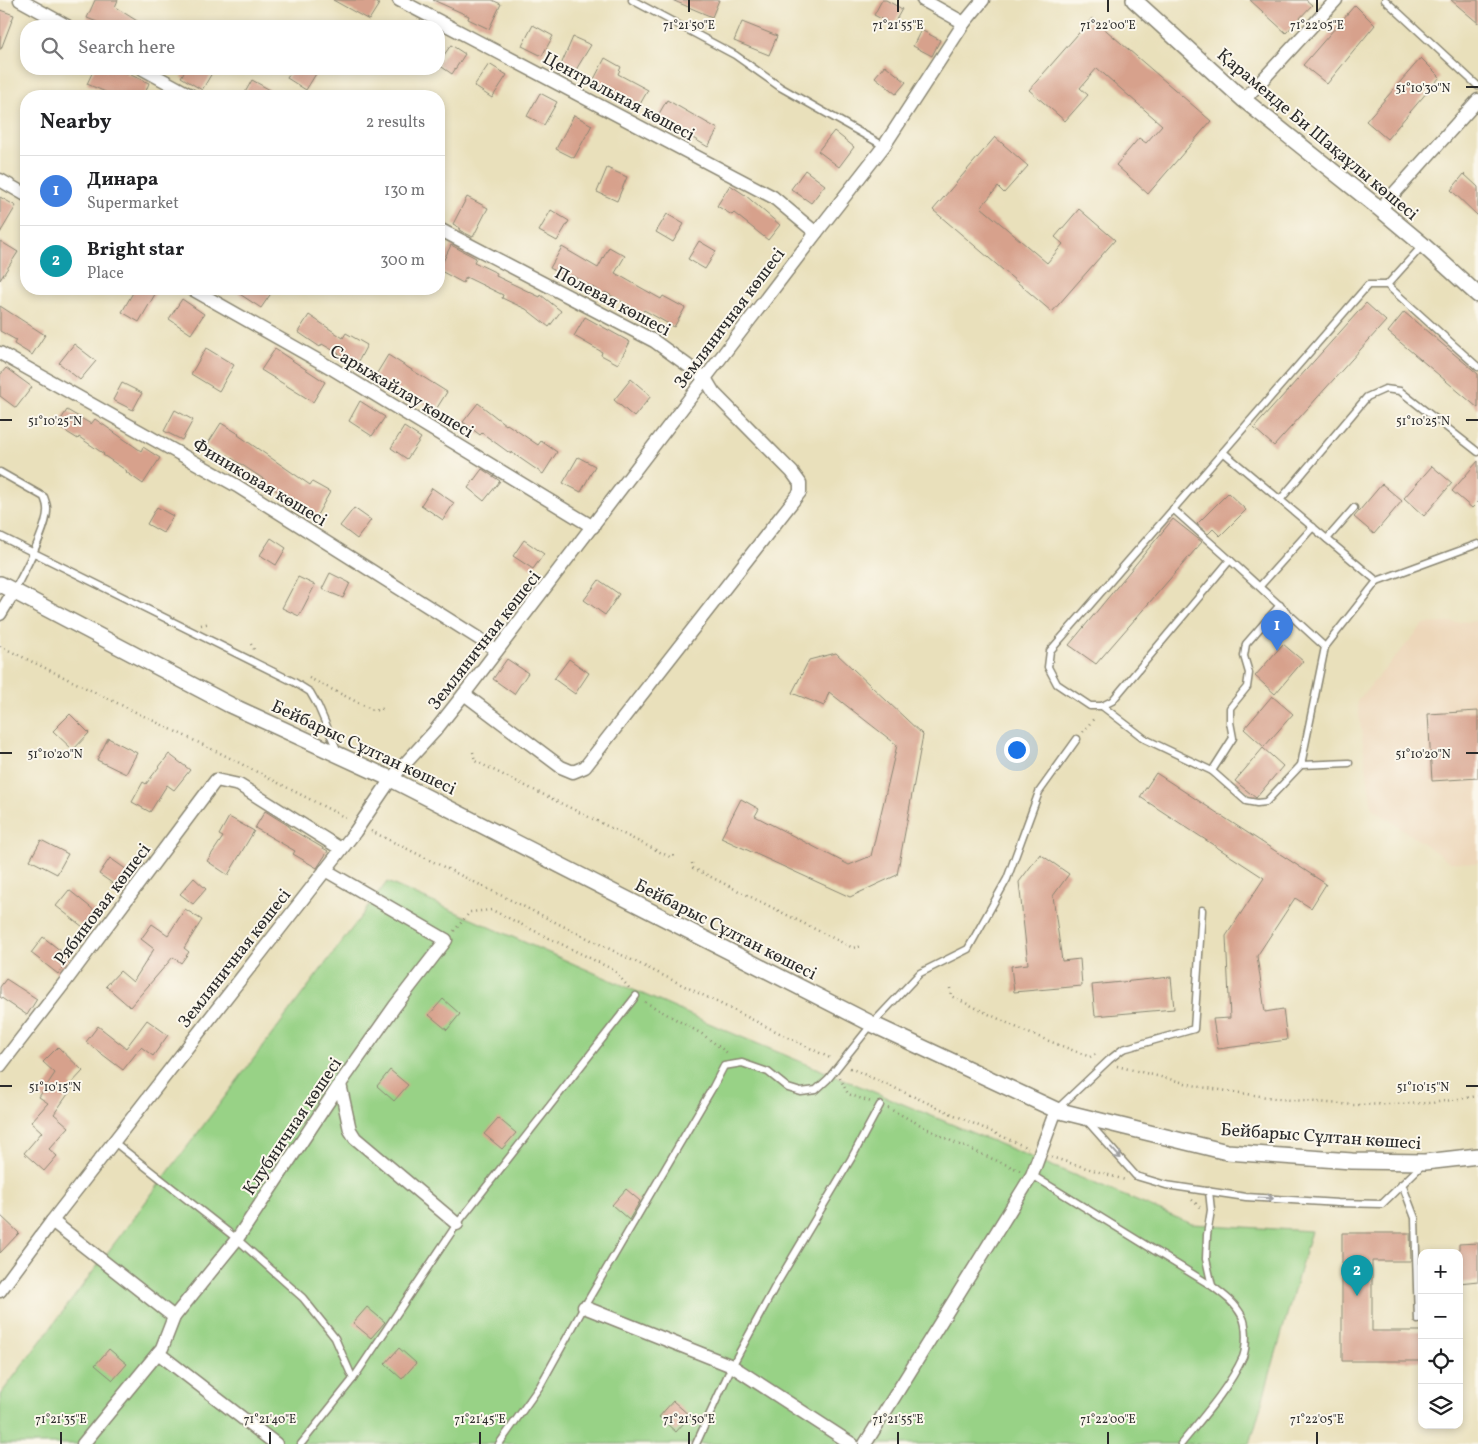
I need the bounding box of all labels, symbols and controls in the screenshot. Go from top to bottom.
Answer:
text: 71°21'50"E [663,18,715,34]
text: 71°21'55"E [872,18,924,34]
text: 71°22'00"E [1080,18,1136,34]
text: 71°22'05"E [1290,18,1344,34]
search box [20,20,445,75]
icon: search [38,34,66,62]
text: Search here [78,35,175,61]
street label: Қараменде Би Шақаұлы көшесі [1211,43,1423,227]
street label: Центральная көшесі [538,47,699,148]
text: 51°10'30"N [1396,81,1451,97]
text: Nearby [40,108,111,137]
text: 2 results [366,112,425,134]
text: Динара [87,167,158,193]
text: 1 [53,180,59,202]
text: 130 m [384,180,425,202]
text: Supermarket [87,193,179,215]
text: Bright star [87,237,184,263]
street label: Земляничная көшесі [669,243,792,395]
text: 2 [52,250,60,272]
text: 300 m [380,250,425,272]
street label: Полевая көшесі [550,261,675,343]
text: Place [87,263,124,285]
street label: Сарыжайлау көшесі [325,339,478,445]
text: 51°10'25"N [28,414,82,430]
text: 51°10'25"N [1396,414,1450,430]
street label: Финиковая көшесі [187,433,331,533]
street label: Земляничная көшесі [423,566,548,716]
pin: 1 [1261,610,1293,651]
street label: Бейбарыс Сұлтан көшесі [267,694,460,802]
your location [1004,737,1030,763]
text: 51°10'20"N [27,747,83,763]
text: 51°10'20"N [1395,747,1451,763]
street label: Рябиновая көшесі [49,839,157,971]
street label: Бейбарыс Сұлтан көшесі [630,873,821,987]
street label: Земляничная көшесі [173,884,298,1034]
street label: Клубничная көшесі [238,1053,349,1201]
text: 51°10'15"N [29,1080,81,1096]
text: 51°10'15"N [1397,1080,1449,1096]
street label: Бейбарыс Сұлтан көшесі [1220,1118,1422,1157]
one-way arrow [1110,1147,1122,1160]
one-way arrow [1258,1194,1274,1203]
map controls [1418,1249,1463,1429]
button: + [1418,1249,1463,1294]
pin: 2 [1341,1255,1373,1296]
button: − [1418,1294,1463,1339]
button: locate [1418,1339,1463,1384]
button: layers [1418,1384,1463,1429]
text: 71°21'35"E [35,1412,87,1428]
text: 71°21'40"E [244,1412,296,1428]
text: 71°21'45"E [454,1412,506,1428]
text: 71°21'50"E [663,1412,715,1428]
text: 71°21'55"E [872,1412,924,1428]
text: 71°22'00"E [1080,1412,1136,1428]
text: 71°22'05"E [1290,1412,1344,1428]

